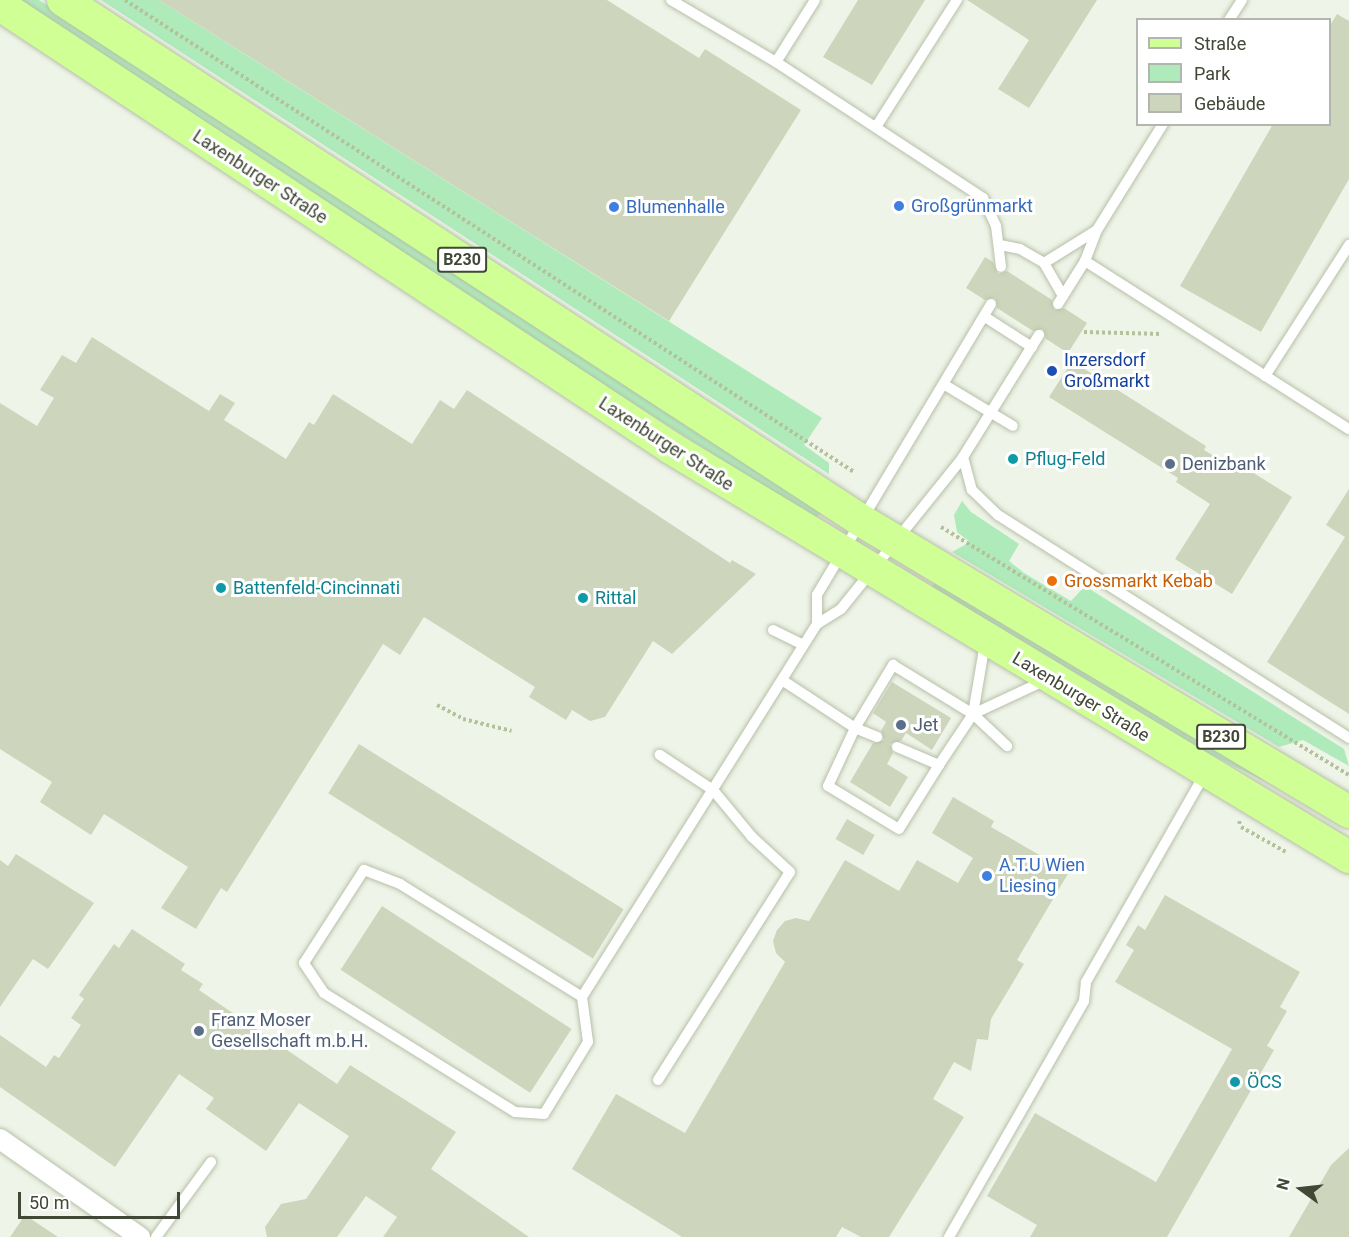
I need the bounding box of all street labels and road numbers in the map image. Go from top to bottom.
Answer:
street label: Laxenburger Straße [189,125,331,229]
road number: B230 [436,247,488,273]
street label: Laxenburger Straße [595,392,737,496]
street label: Laxenburger Straße [1008,648,1154,746]
road number: B230 [1196,724,1246,750]

